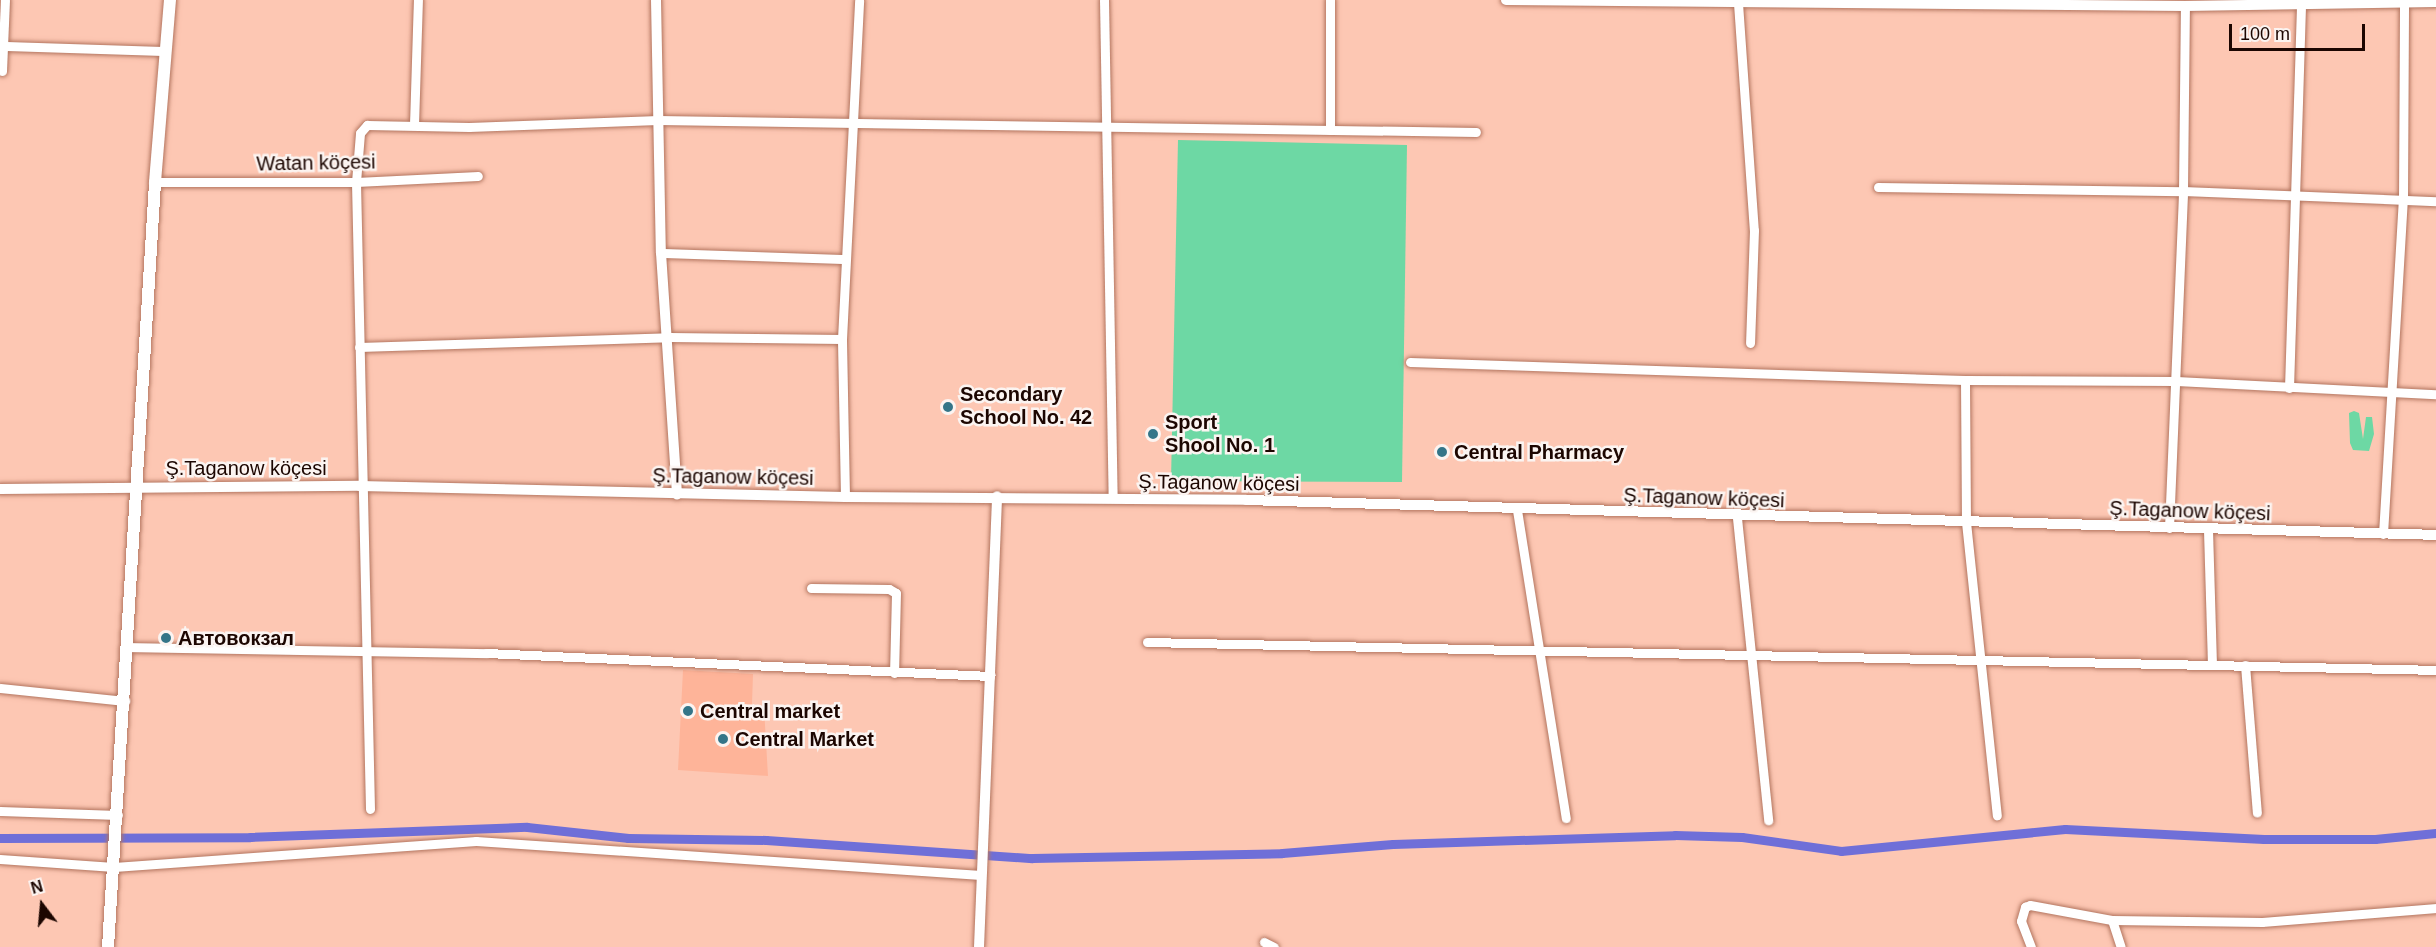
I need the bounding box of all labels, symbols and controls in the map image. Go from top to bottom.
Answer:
scale bar [2232,12,2368,50]
text: 100 m [2240,24,2290,44]
street label: Watan köçesi [256,150,376,176]
place label: Secondary School No. 42 [960,383,1092,430]
marker: Secondary School No. 42 [941,400,955,414]
place label: Sport Shool No. 1 [1165,410,1275,457]
marker: Sport Shool No. 1 [1146,427,1160,441]
place label: Central Pharmacy [1454,440,1624,464]
marker: Central Pharmacy [1435,445,1449,459]
street label: Ş.Taganow köçesi [165,456,327,480]
street label: Ş.Taganow köçesi [652,464,814,490]
street label: Ş.Taganow köçesi [1138,470,1300,496]
street label: Ş.Taganow köçesi [1623,483,1785,513]
street label: Ş.Taganow köçesi [2109,496,2271,526]
place label: Автовокзал [178,626,294,650]
marker: Автовокзал [159,631,173,645]
place label: Central market [700,699,840,723]
marker: Central market [681,704,695,718]
place label: Central Market [735,727,874,751]
marker: Central Market [716,732,730,746]
north arrow [12,875,72,935]
text: N [29,877,45,897]

